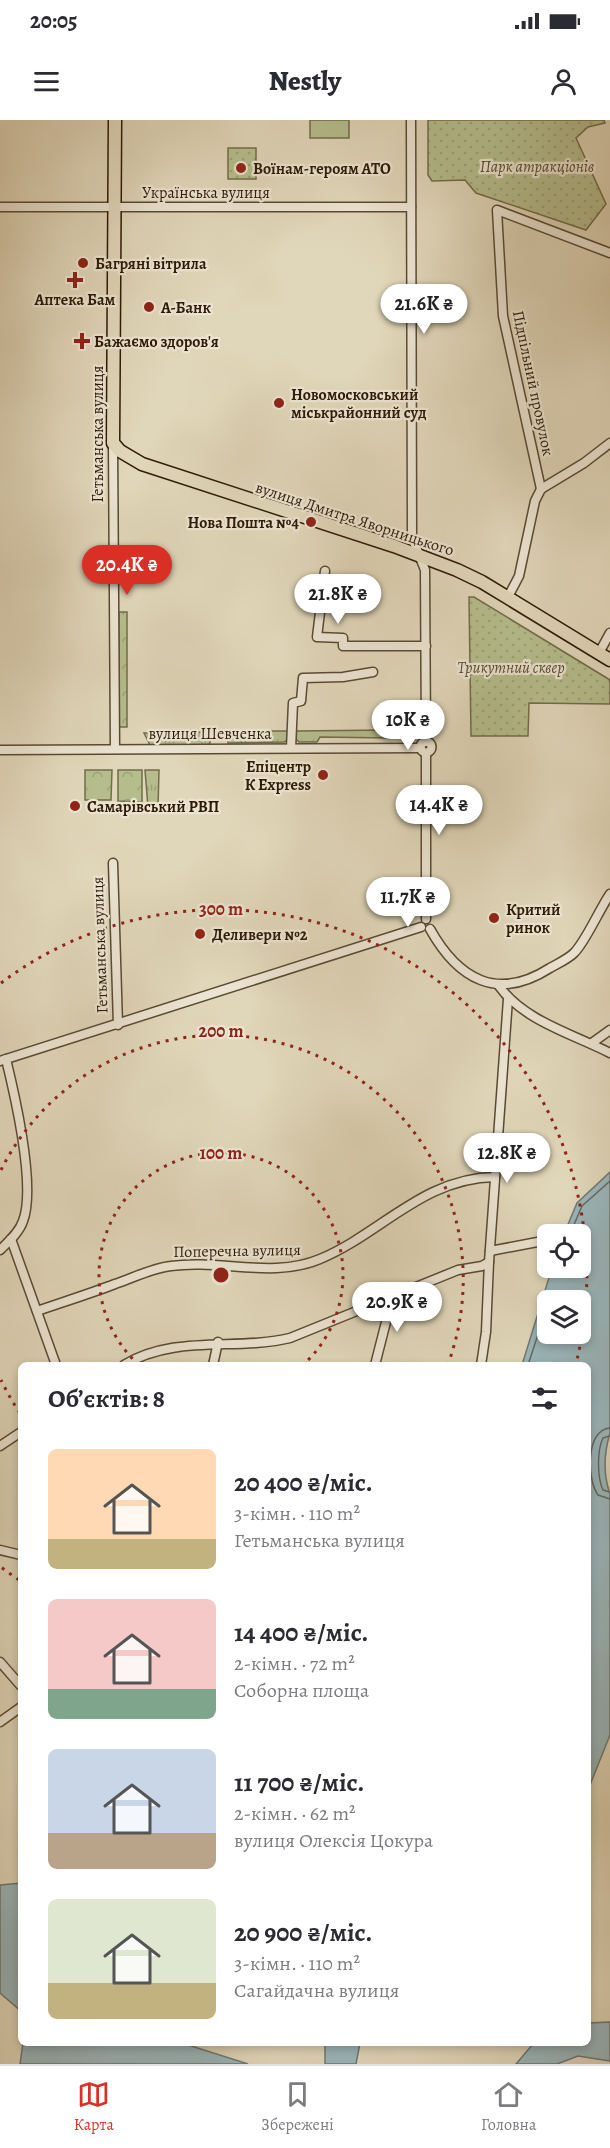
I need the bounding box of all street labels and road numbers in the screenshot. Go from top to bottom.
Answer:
street label: Українська вулиця [142,182,270,204]
street label: Підпільний провулок [507,308,559,458]
street label: Гетьманська вулиця [87,365,109,502]
street label: вулиця Дмитра Яворницького [253,476,457,561]
street label: вулиця Шевченка [148,723,272,745]
street label: Гетьманська вулиця [87,876,113,1014]
street label: Поперечна вулиця [173,1239,301,1263]

